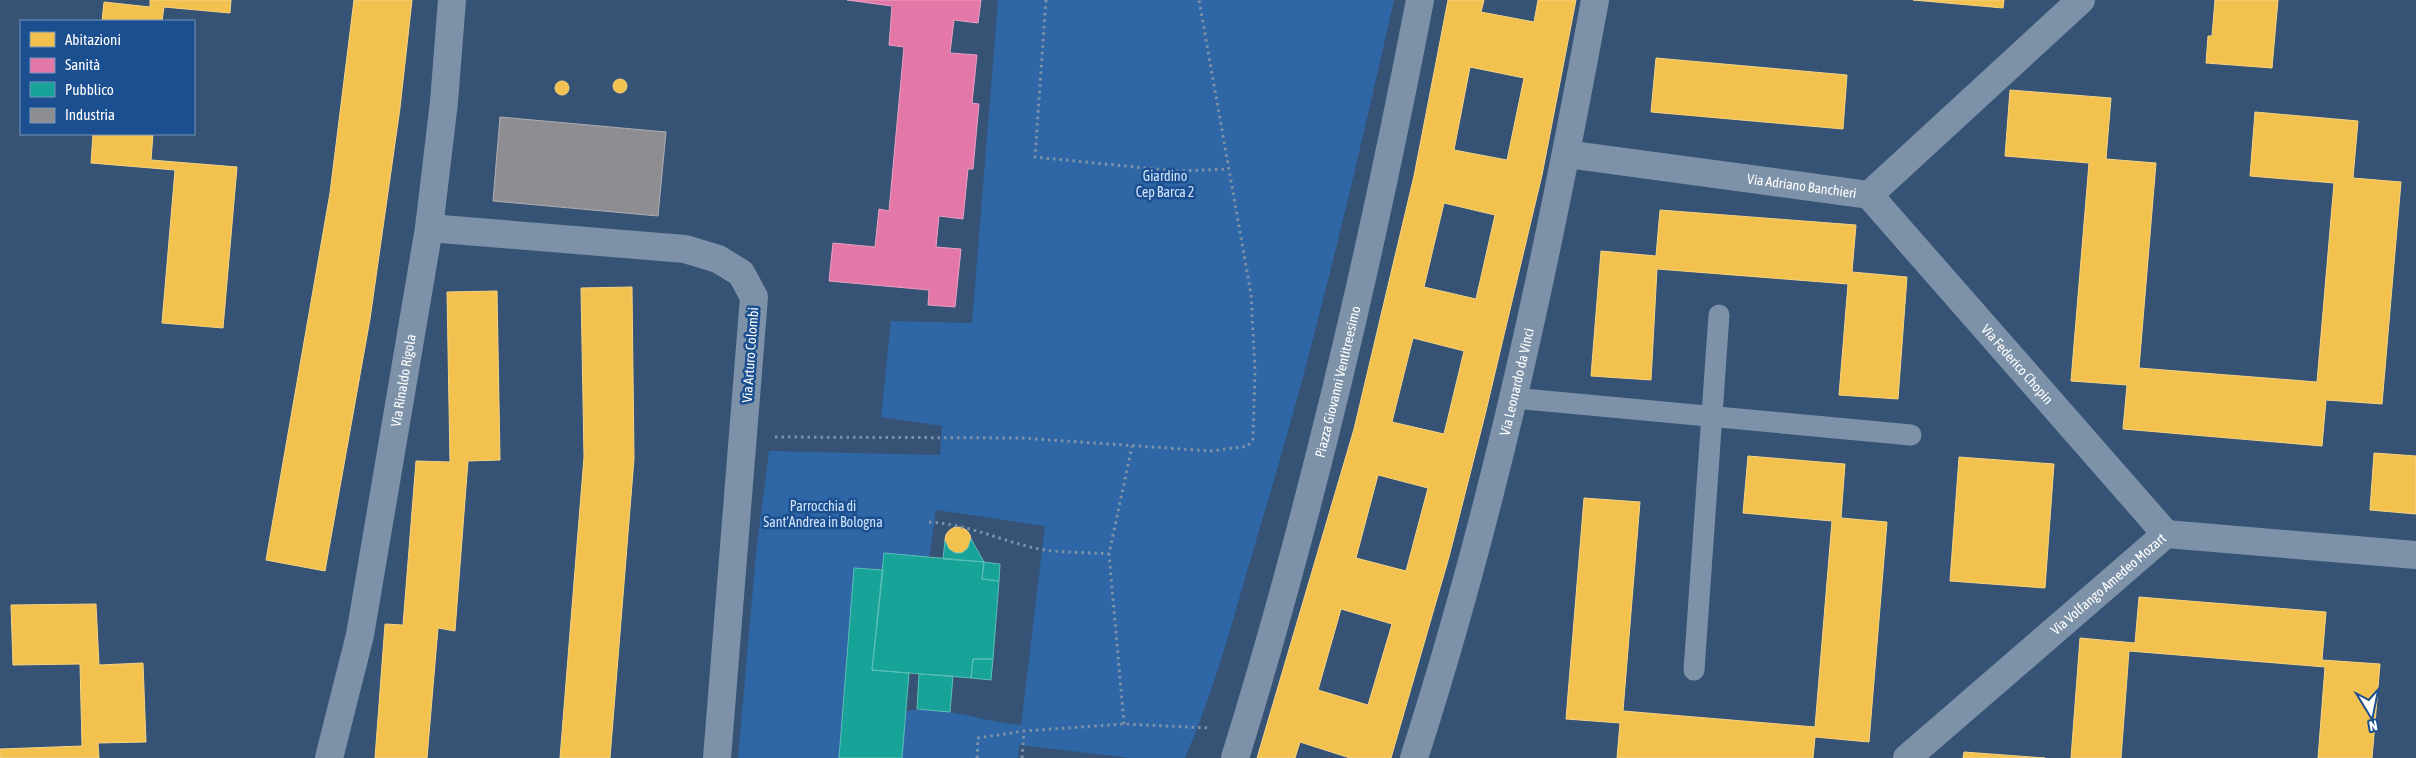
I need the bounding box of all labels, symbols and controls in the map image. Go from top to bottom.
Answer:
legend [20,20,195,135]
text: Abitazioni [65,31,121,48]
text: Sanità [65,56,100,73]
text: Pubblico [65,81,114,98]
text: Industria [65,106,115,123]
park label: Giardino Cep Barca 2 [1136,168,1194,200]
street label: Via Adriano Banchieri [1746,171,1858,201]
street label: Piazza Giovanni Ventitreesimo [1312,304,1364,459]
street label: Via Arturo Colombi [739,307,761,403]
street label: Via Federico Chopin [1978,321,2056,407]
street label: Via Leonardo da Vinci [1496,327,1537,437]
street label: Via Rinaldo Rigola [387,333,419,428]
park label: Parrocchia di Sant'Andrea in Bologna [763,498,883,530]
street label: Via Volfango Amedeo Mozart [2047,530,2169,638]
north arrow [2346,688,2396,738]
text: N [2368,717,2379,734]

